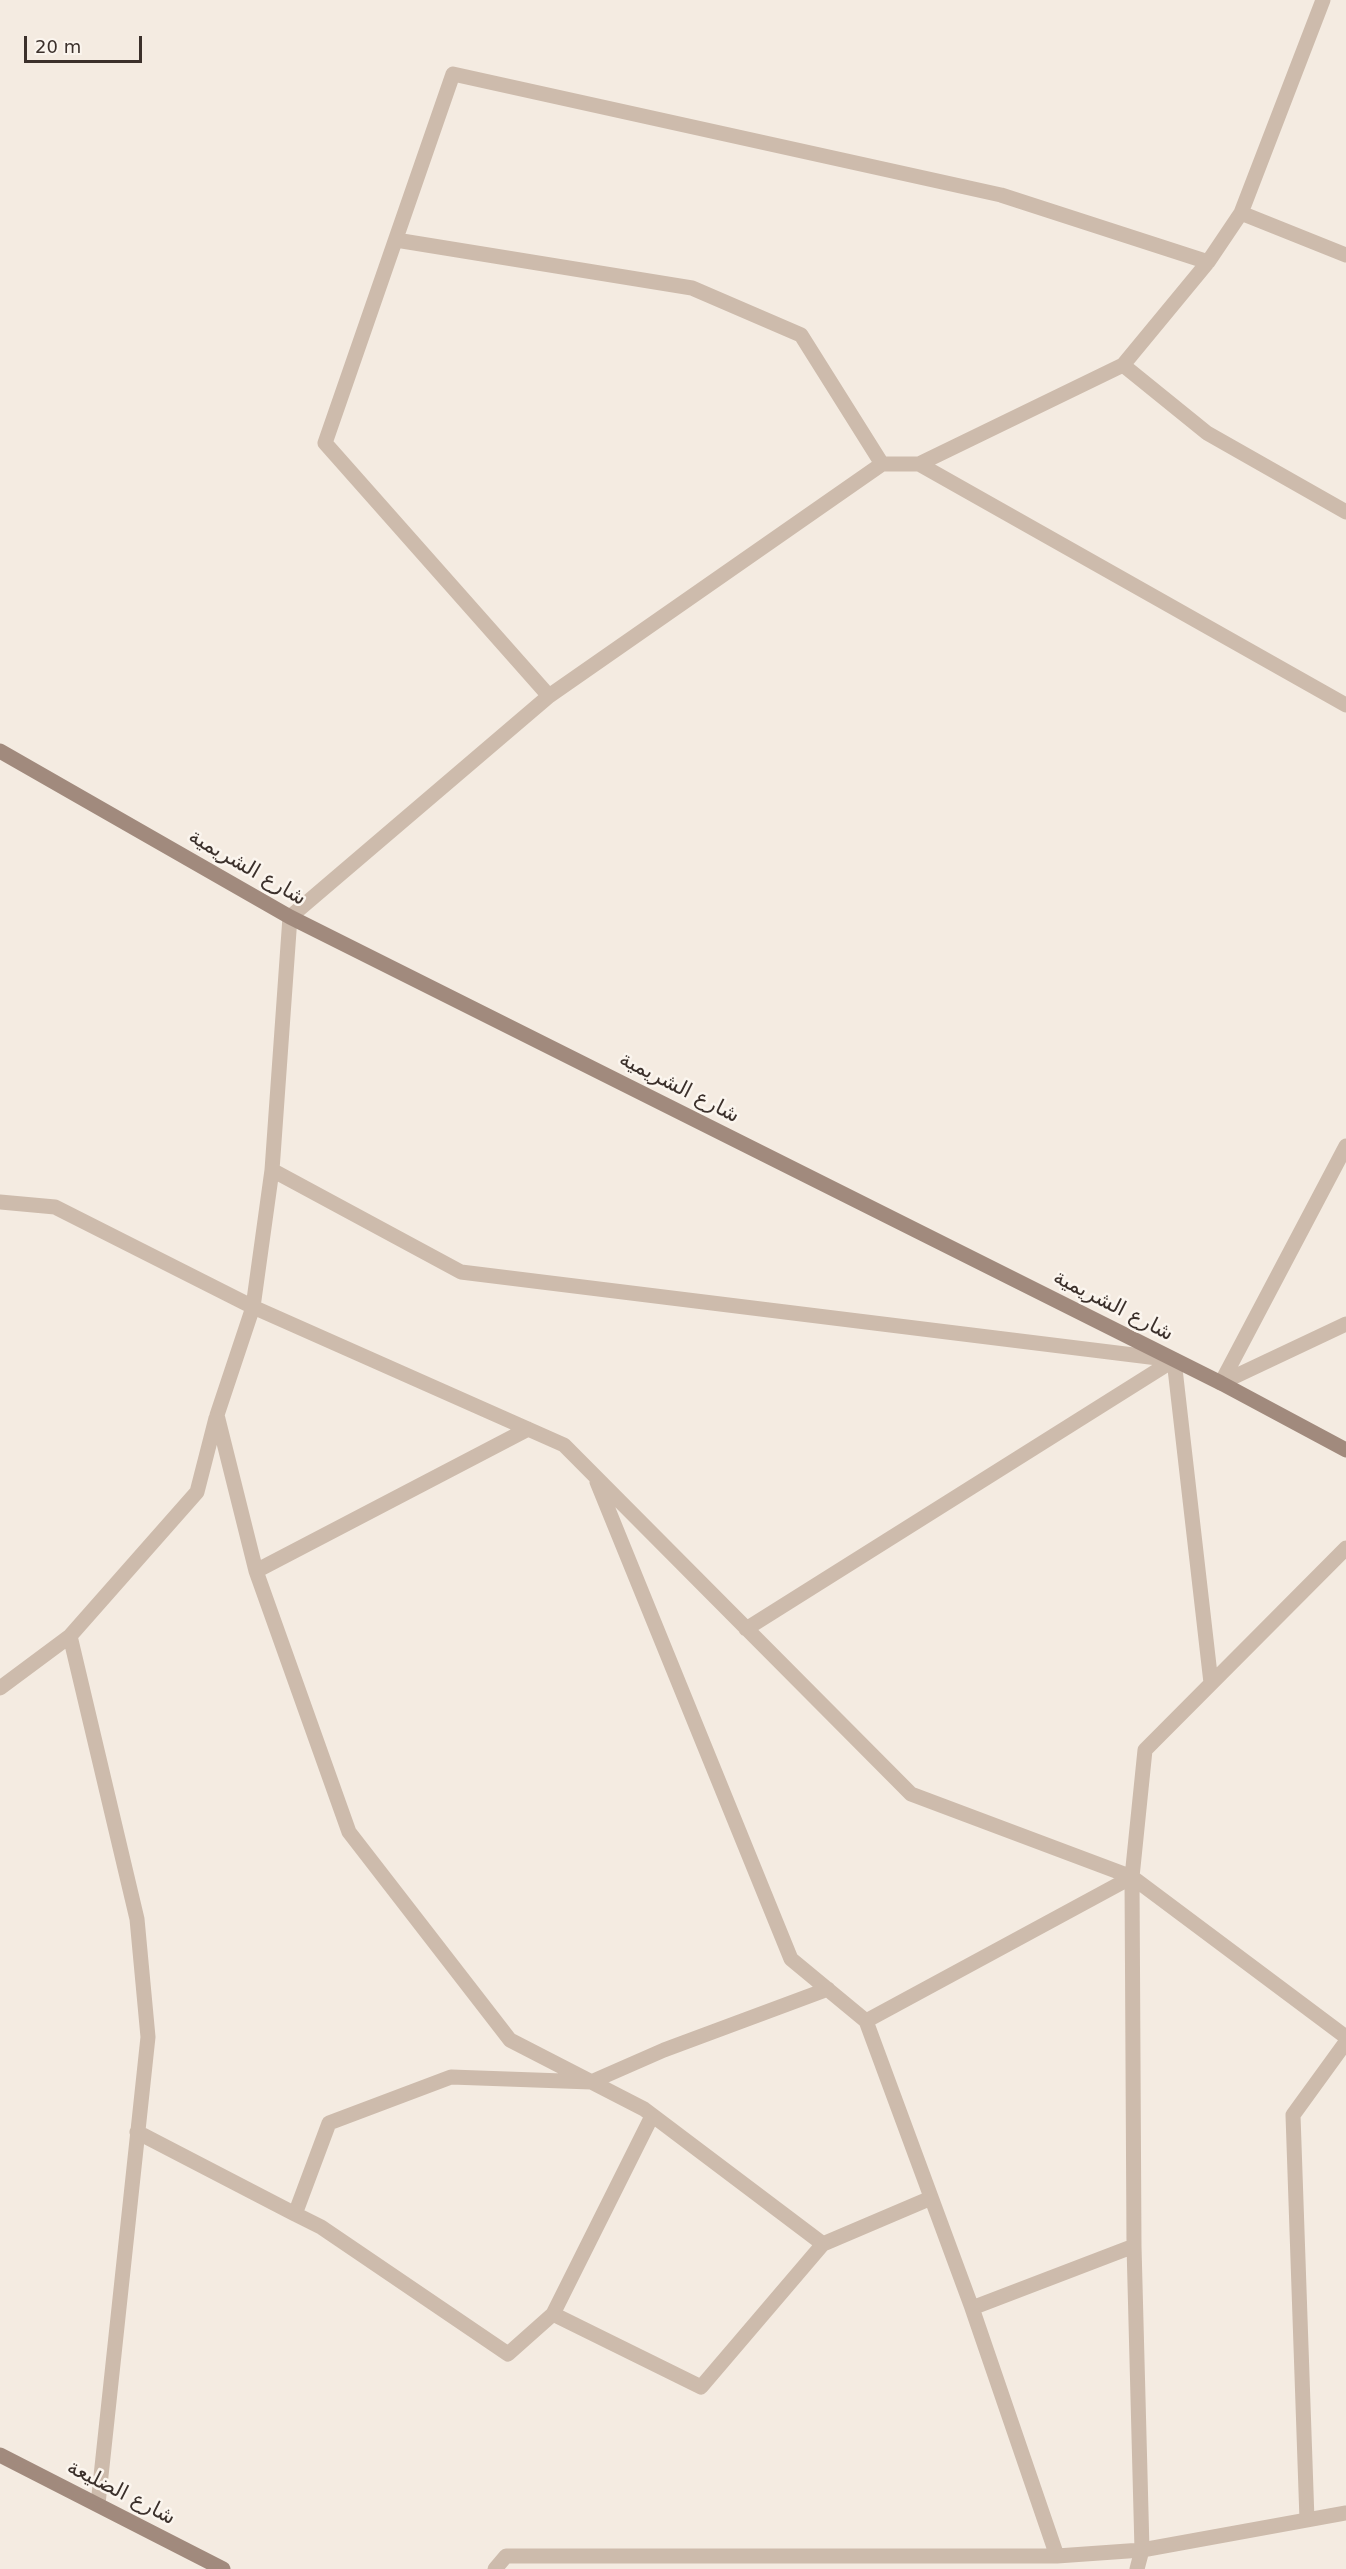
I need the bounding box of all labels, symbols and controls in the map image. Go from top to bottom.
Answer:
scale bar [27,24,146,62]
text: 20 m [35,36,81,57]
street label: شارع الشريمية [184,824,310,912]
street label: شارع الشريمية [615,1047,743,1129]
street label: شارع الشريمية [1049,1265,1177,1347]
street label: شارع الضليعة [63,2455,179,2531]

